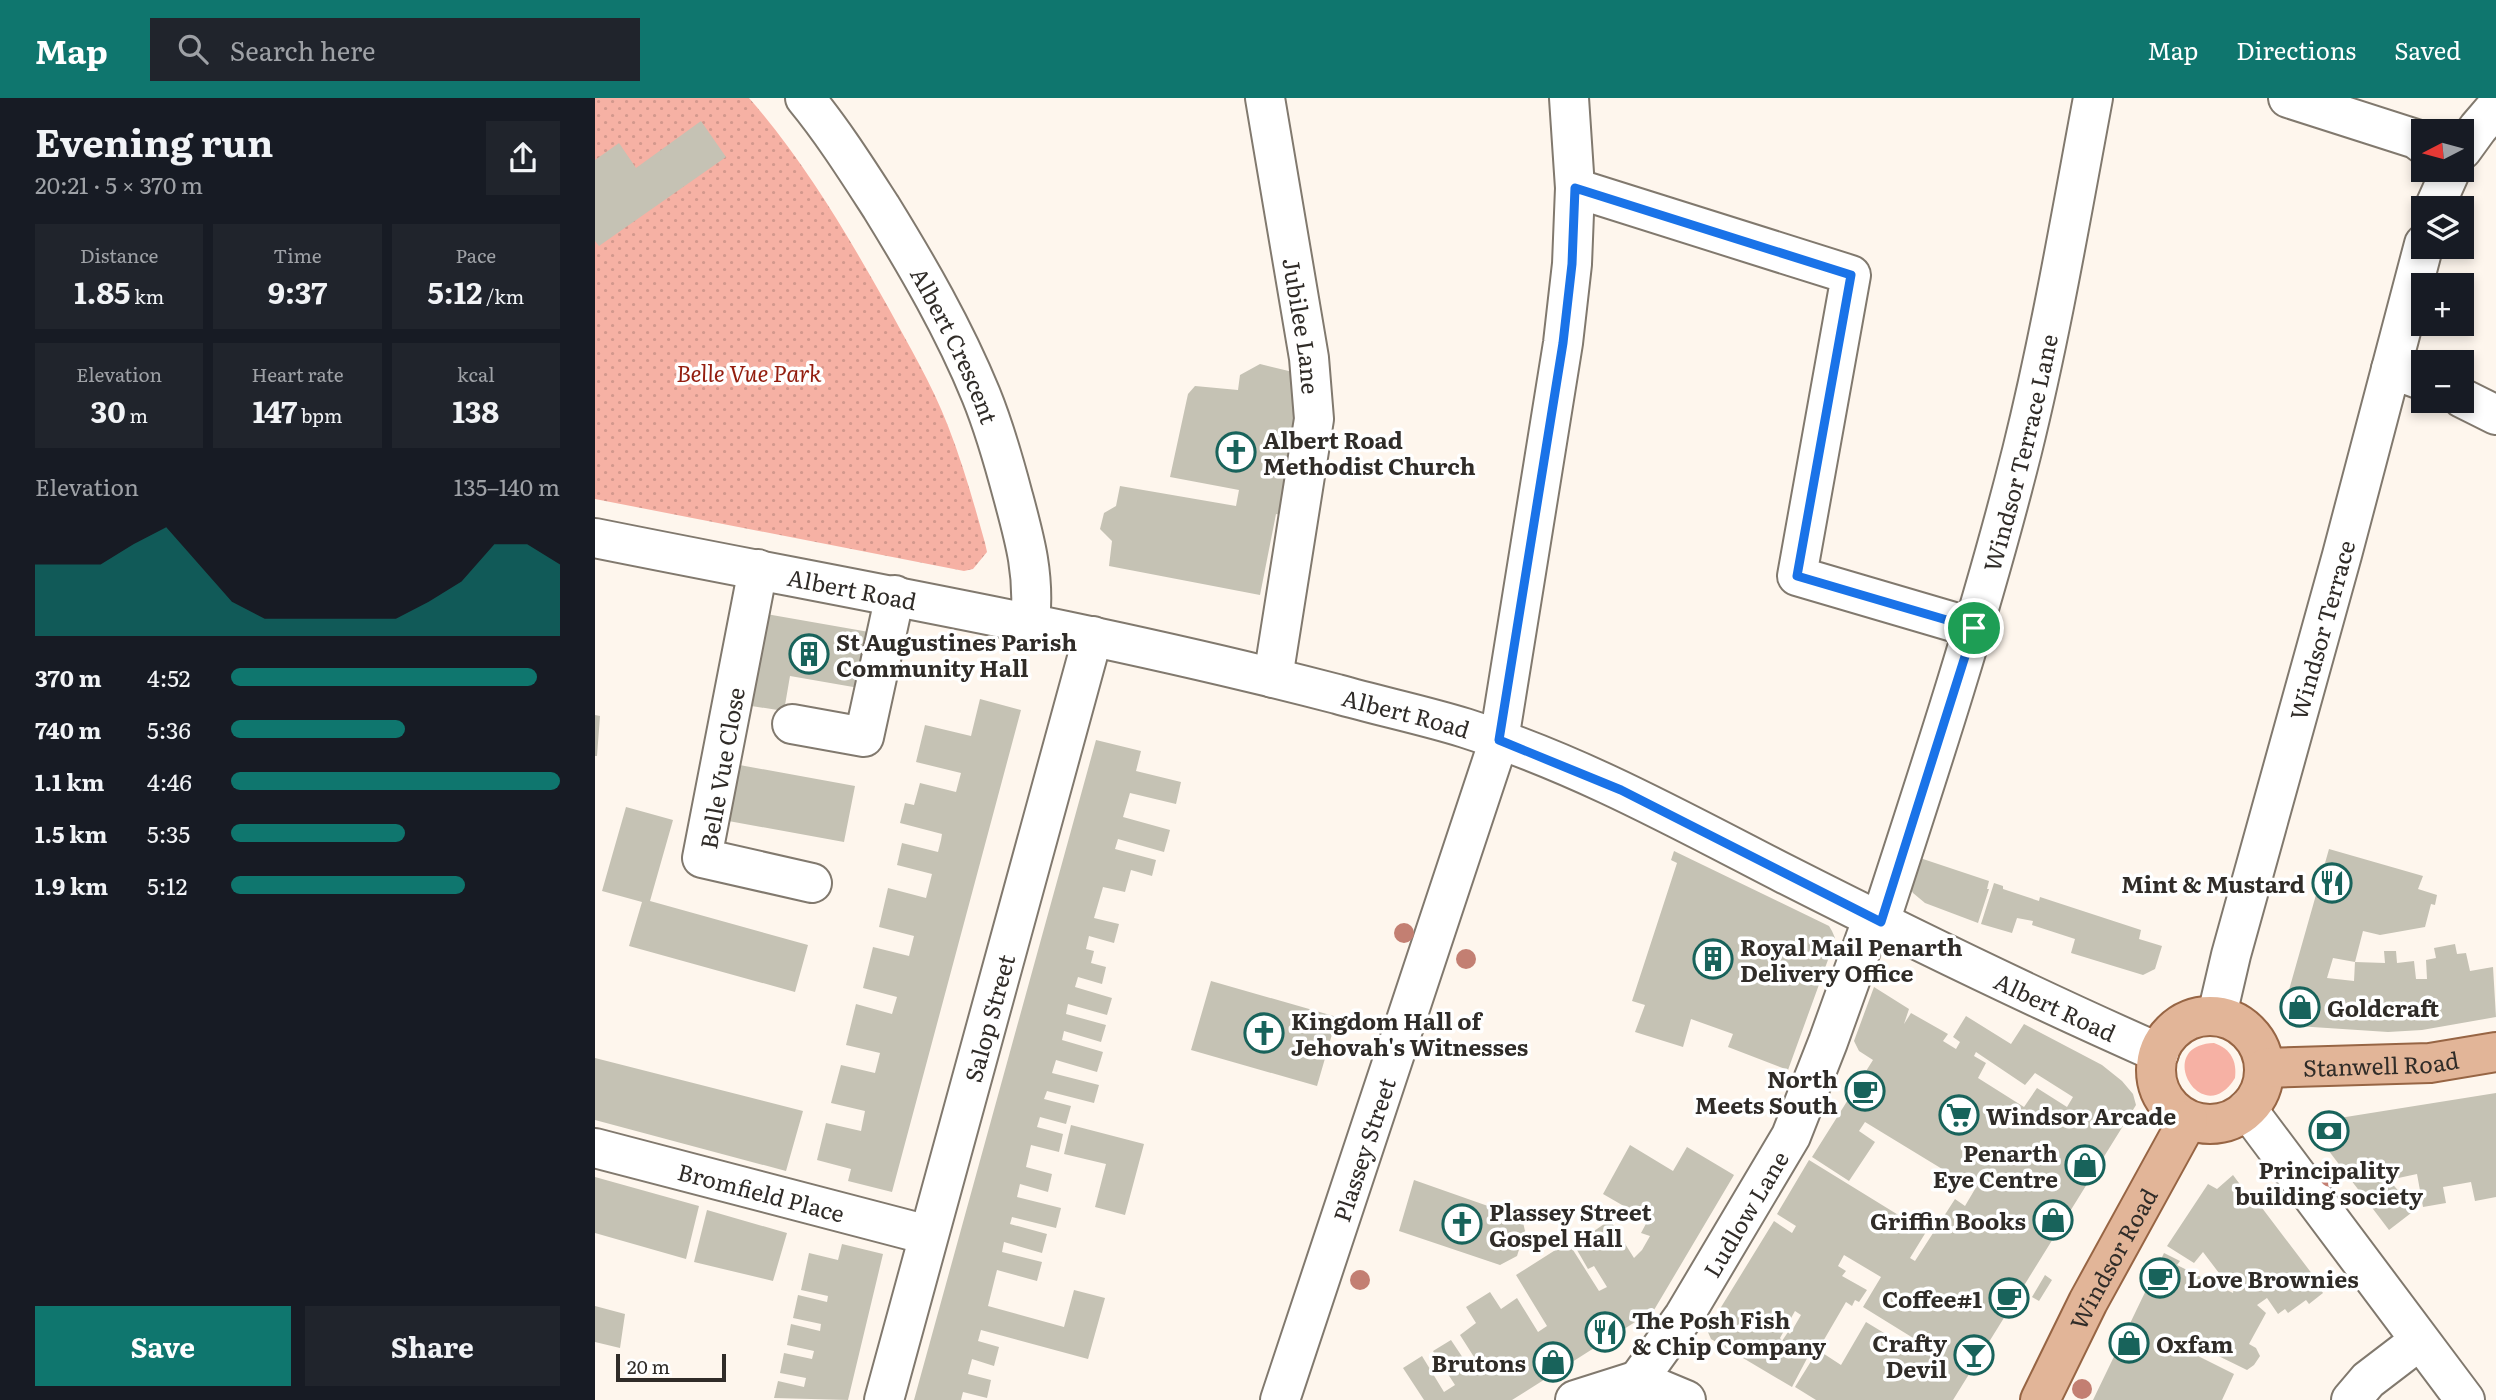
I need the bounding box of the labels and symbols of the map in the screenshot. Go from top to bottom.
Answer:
north arrow [2411,119,2475,182]
street label: Jubilee Lane [1275,255,1329,395]
street label: Albert Crescent [903,260,1008,429]
street label: Windsor Terrace Lane [1974,331,2065,575]
park label: Belle Vue Park [676,355,822,389]
place label: Albert Road Methodist Church [1263,422,1476,482]
church icon: Albert Road Methodist Church [1215,431,1257,473]
street label: Windsor Terrace [2280,536,2362,724]
street label: Albert Road [785,559,920,617]
pin [1944,598,2004,658]
place label: St Augustines Parish Community Hall [836,624,1077,684]
building icon: St Augustines Parish Community Hall [788,633,830,675]
street label: Albert Road [1338,679,1474,746]
street label: Belle Vue Close [690,684,752,851]
restaurant icon: Mint & Mustard [2311,862,2353,904]
place label: Mint & Mustard [2121,866,2305,900]
place label: Royal Mail Penarth Delivery Office [1740,929,1963,989]
building icon: Royal Mail Penarth Delivery Office [1692,938,1734,980]
street label: Salop Street [955,950,1022,1086]
street label: Albert Road [1989,963,2122,1049]
shop icon: Goldcraft [2279,986,2321,1028]
place label: Goldcraft [2327,990,2439,1024]
place label: Kingdom Hall of Jehovah's Witnesses [1291,1003,1528,1063]
church icon: Kingdom Hall of Jehovah's Witnesses [1243,1012,1285,1054]
street label: Stanwell Road [2302,1041,2461,1084]
place label: North Meets South [1695,1061,1838,1121]
cafe icon: North Meets South [1844,1070,1886,1112]
street label: Plassey Street [1323,1072,1403,1226]
supermarket icon: Windsor Arcade [1938,1094,1980,1136]
place label: Windsor Arcade [1986,1098,2176,1132]
bank icon: Principality building society [2308,1110,2350,1152]
place label: Penarth Eye Centre [1933,1135,2058,1195]
street label: Ludlow Lane [1694,1144,1796,1283]
shop icon: Penarth Eye Centre [2064,1144,2106,1186]
place label: Principality building society [2235,1152,2423,1212]
street label: Bromfield Place [674,1153,849,1230]
street label: Windsor Road [2060,1182,2165,1335]
place label: Plassey Street Gospel Hall [1489,1194,1652,1254]
shop icon: Griffin Books [2032,1199,2074,1241]
church icon: Plassey Street Gospel Hall [1441,1203,1483,1245]
place label: Griffin Books [1870,1203,2026,1237]
cafe icon: Love Brownies [2139,1257,2181,1299]
place label: Love Brownies [2187,1261,2359,1295]
cafe icon: Coffee#1 [1988,1277,2030,1319]
place label: Coffee#1 [1882,1281,1982,1315]
place label: The Posh Fish & Chip Company [1632,1302,1826,1362]
restaurant icon: The Posh Fish & Chip Company [1584,1311,1626,1353]
shop icon: Oxfam [2108,1322,2150,1364]
place label: Crafty Devil [1872,1325,1947,1385]
place label: Oxfam [2156,1326,2233,1360]
bar icon: Crafty Devil [1953,1334,1995,1376]
shop icon: Brutons [1532,1341,1574,1383]
place label: Brutons [1431,1345,1526,1379]
scale bar [616,1351,726,1383]

